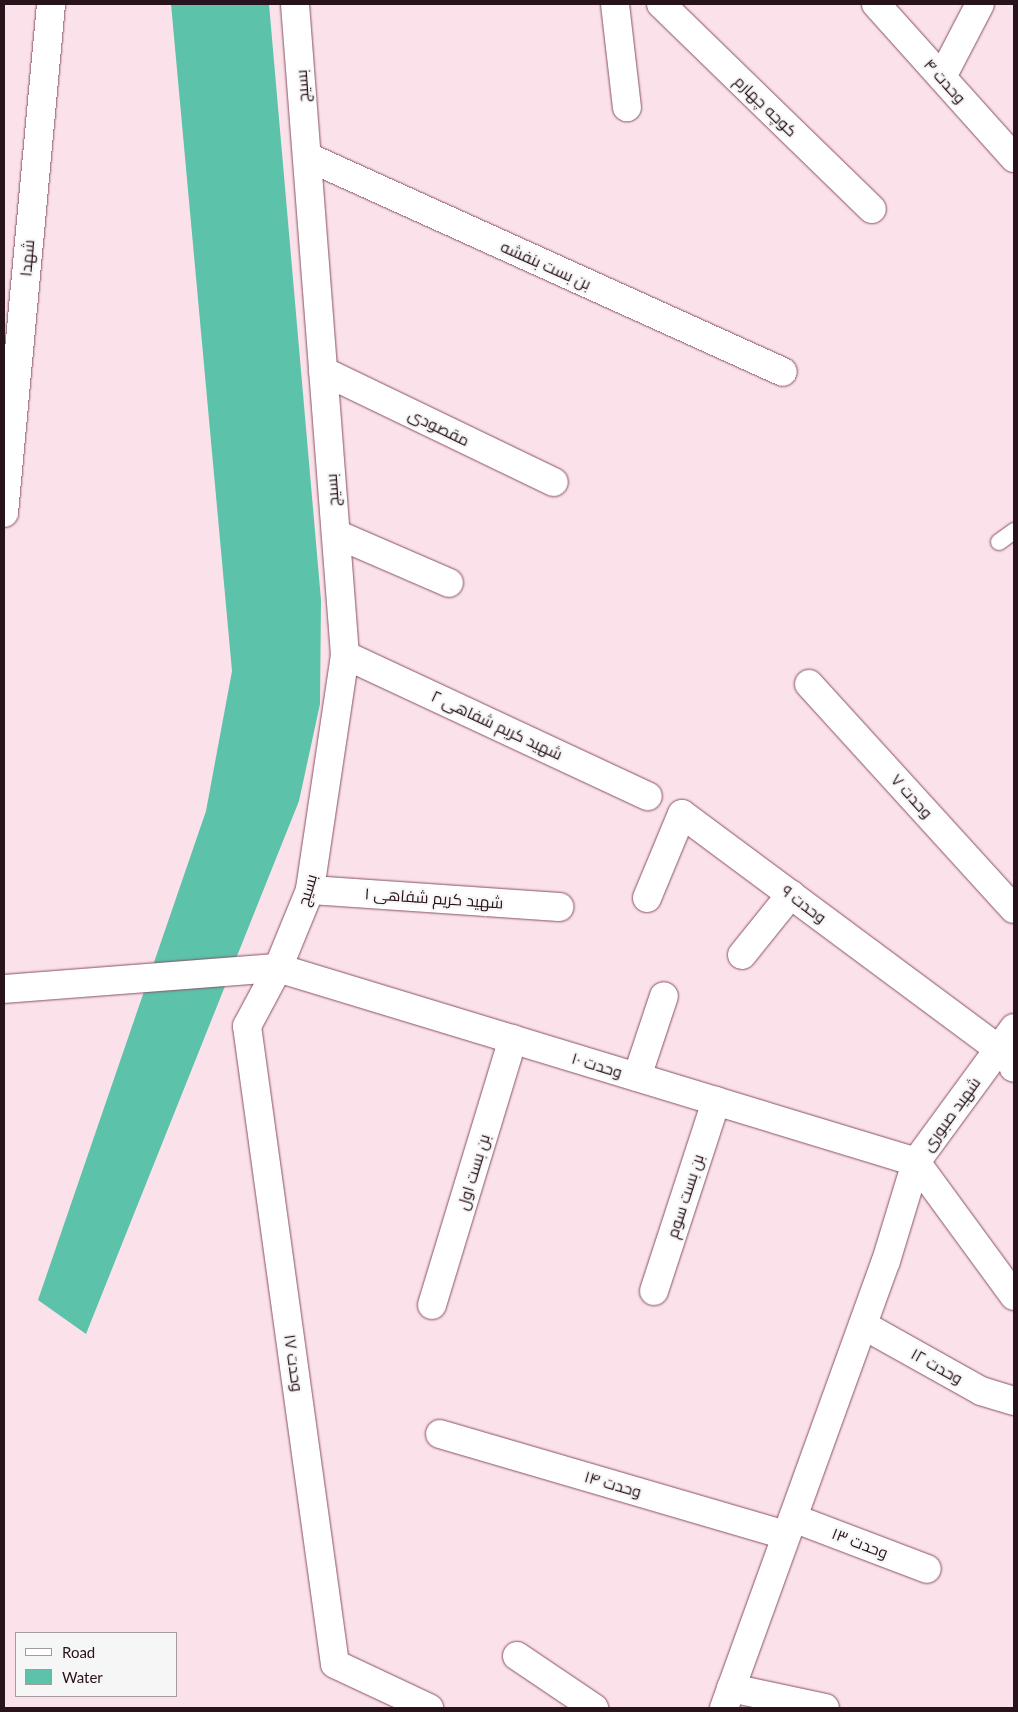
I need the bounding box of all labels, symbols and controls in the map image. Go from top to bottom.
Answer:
street label: وحدت ۴ [920,55,970,107]
street label: بسیج [291,69,313,103]
street label: کوچه چهارم [731,71,801,141]
street label: بن بست بنفشه [498,237,594,293]
street label: شهدا [16,239,38,277]
street label: مقصودی [405,404,473,450]
street label: بسیج [321,473,343,507]
street label: شهید کریم شفاهی ۲ [428,686,566,764]
street label: وحدت ۷ [887,770,937,822]
street label: بسیج [293,872,321,908]
street label: وحدت ۹ [778,881,830,927]
street label: شهید کریم شفاهی ۱ [364,884,504,912]
street label: وحدت ۱۰ [569,1048,625,1082]
street label: شهید صبوری [918,1073,984,1155]
street label: بن بست اول [452,1132,494,1212]
street label: بن بست سوم [662,1152,708,1240]
street label: وحدت ۱۷ [280,1333,308,1393]
street label: وحدت ۱۲ [908,1344,966,1388]
street label: وحدت ۱۴ [582,1467,644,1501]
street label: وحدت ۱۳ [829,1524,891,1562]
legend [15,1632,178,1697]
text: Road [62,1643,95,1661]
text: Water [62,1668,103,1686]

